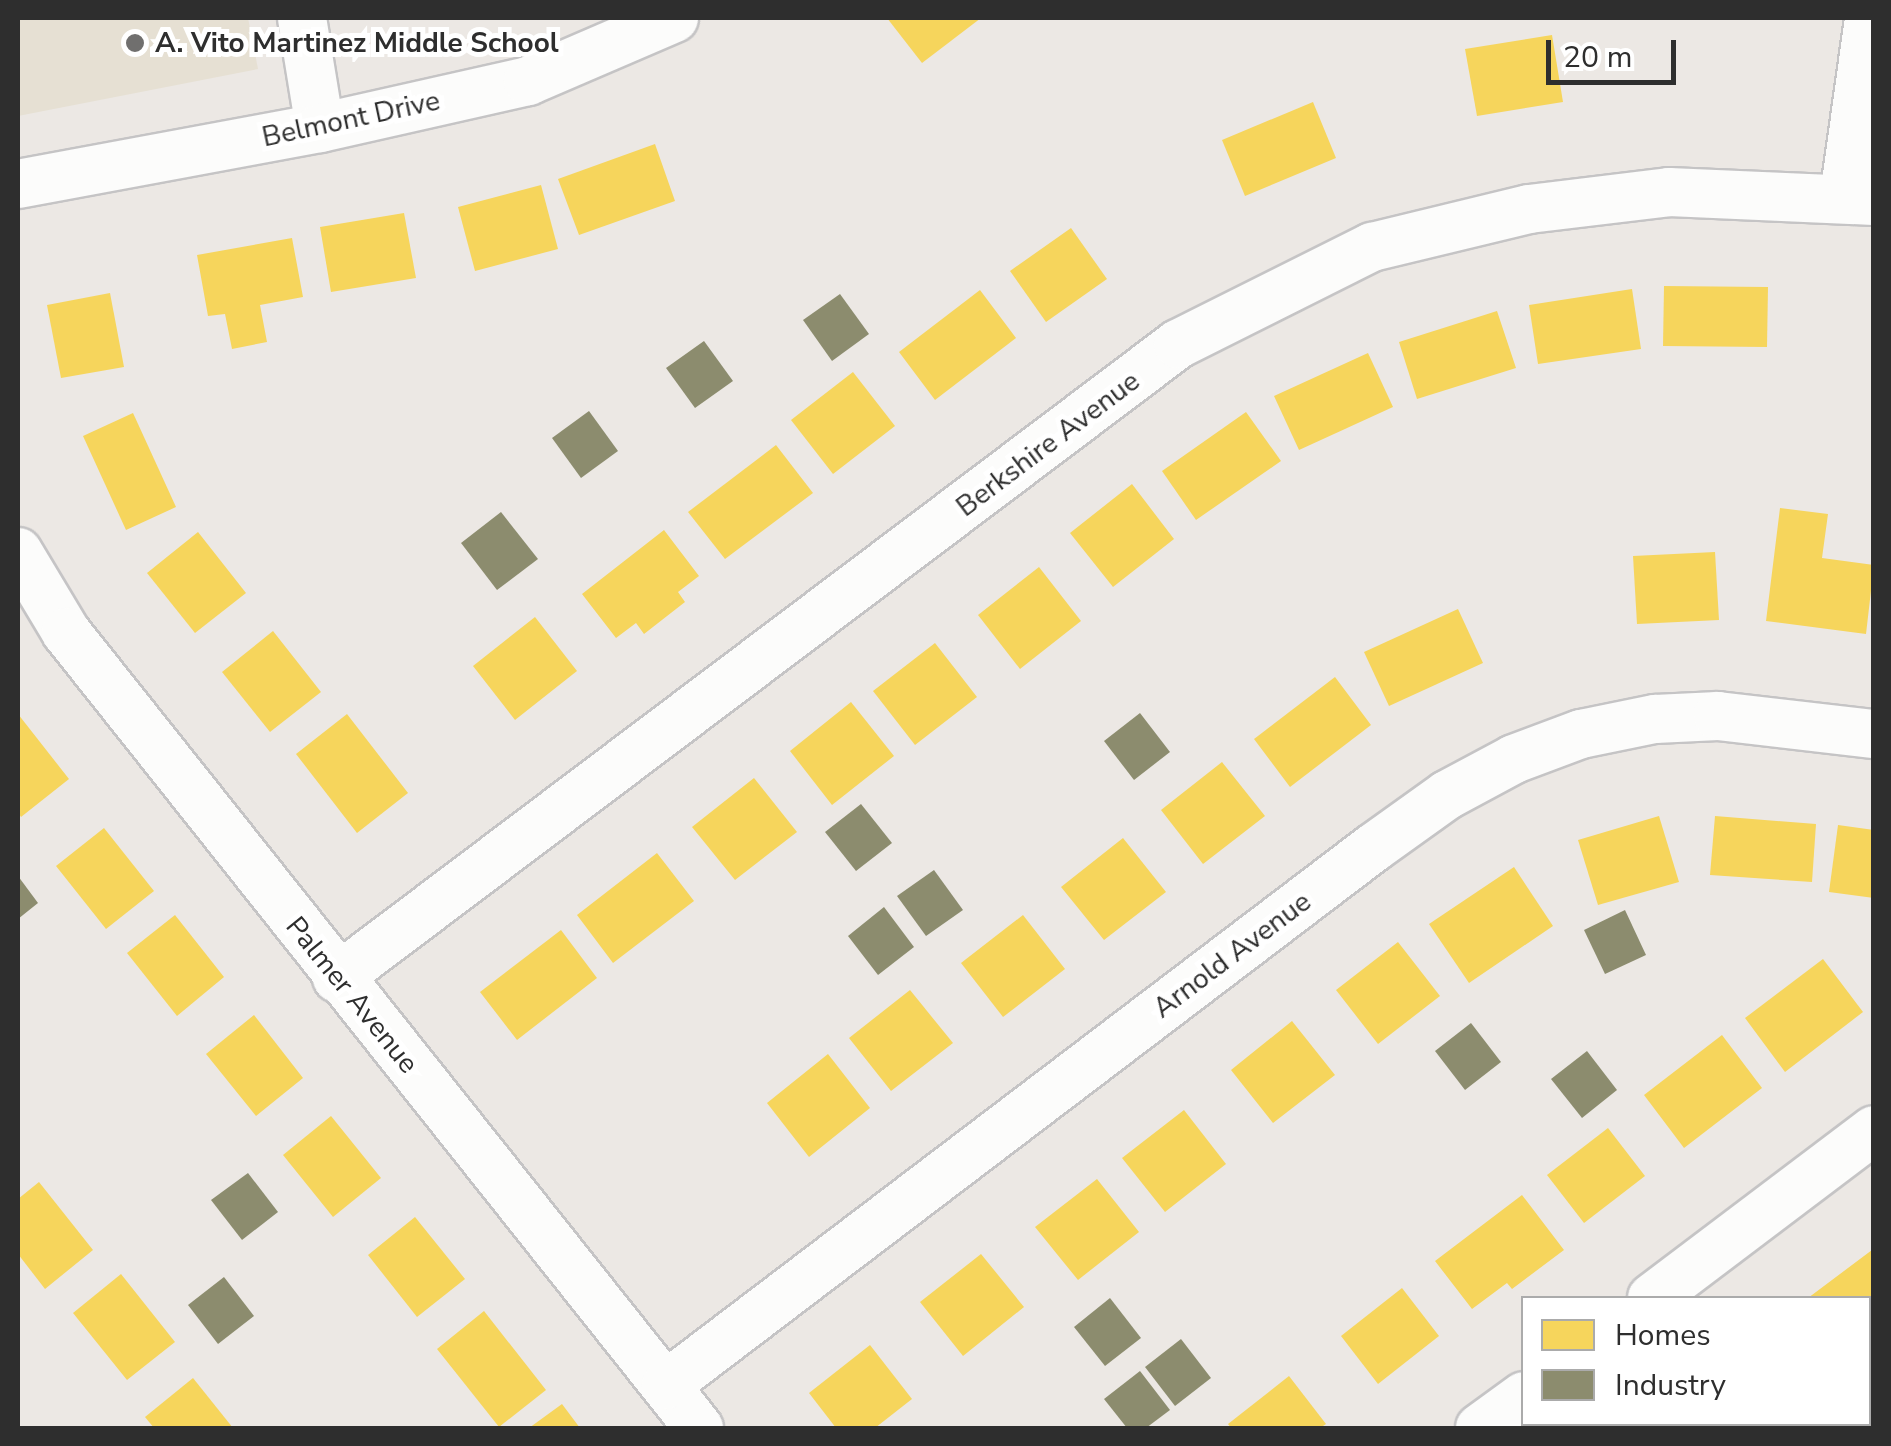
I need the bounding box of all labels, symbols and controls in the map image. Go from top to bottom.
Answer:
scale bar [1551,20,1681,82]
place label: A. Vito Martinez Middle School [155,26,559,60]
marker: A. Vito Martinez Middle School [124,32,146,54]
text: 20 m [1563,37,1632,78]
street label: Belmont Drive [259,84,443,154]
street label: Berkshire Avenue [950,364,1146,524]
street label: Arnold Avenue [1146,885,1318,1025]
street label: Palmer Avenue [279,910,425,1080]
legend [1521,1296,1871,1426]
text: Homes [1615,1315,1711,1356]
text: Industry [1615,1365,1726,1406]

